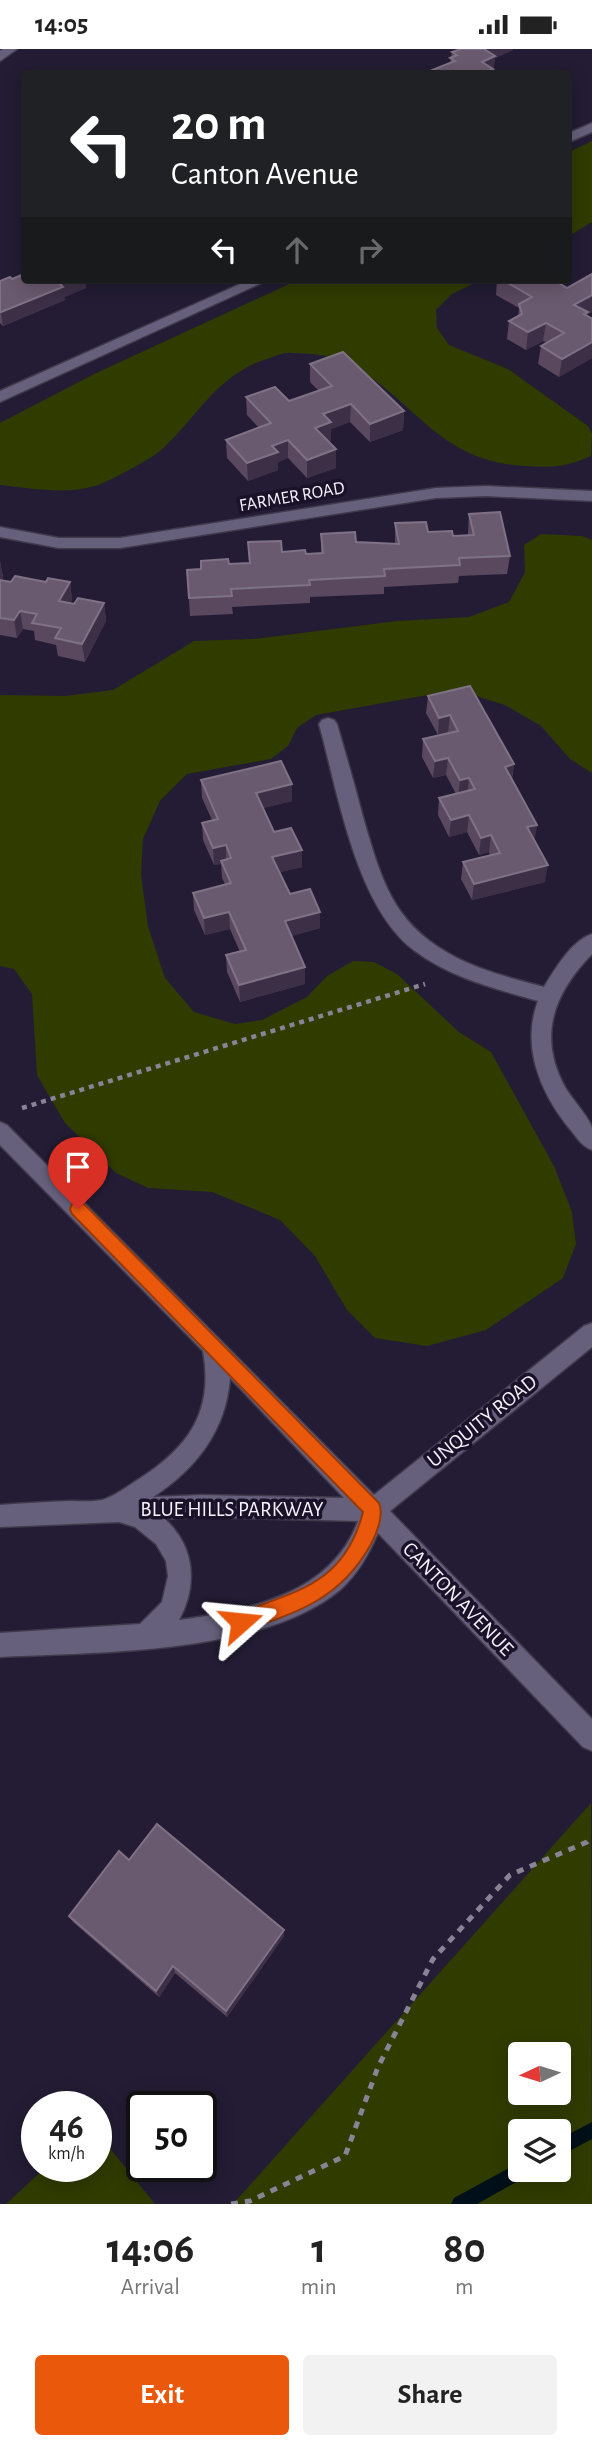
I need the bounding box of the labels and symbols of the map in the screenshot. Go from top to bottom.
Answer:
street label: FARMER ROAD [238,479,346,515]
pin [48,1137,108,1209]
street label: UNQUITY ROAD [423,1371,541,1471]
street label: BLUE HILLS PARKWAY [140,1499,324,1520]
street label: CANTON AVENUE [399,1538,517,1660]
position arrow [204,1585,278,1659]
north arrow [508,2042,570,2105]
speed limit sign: 50 [126,2091,217,2182]

